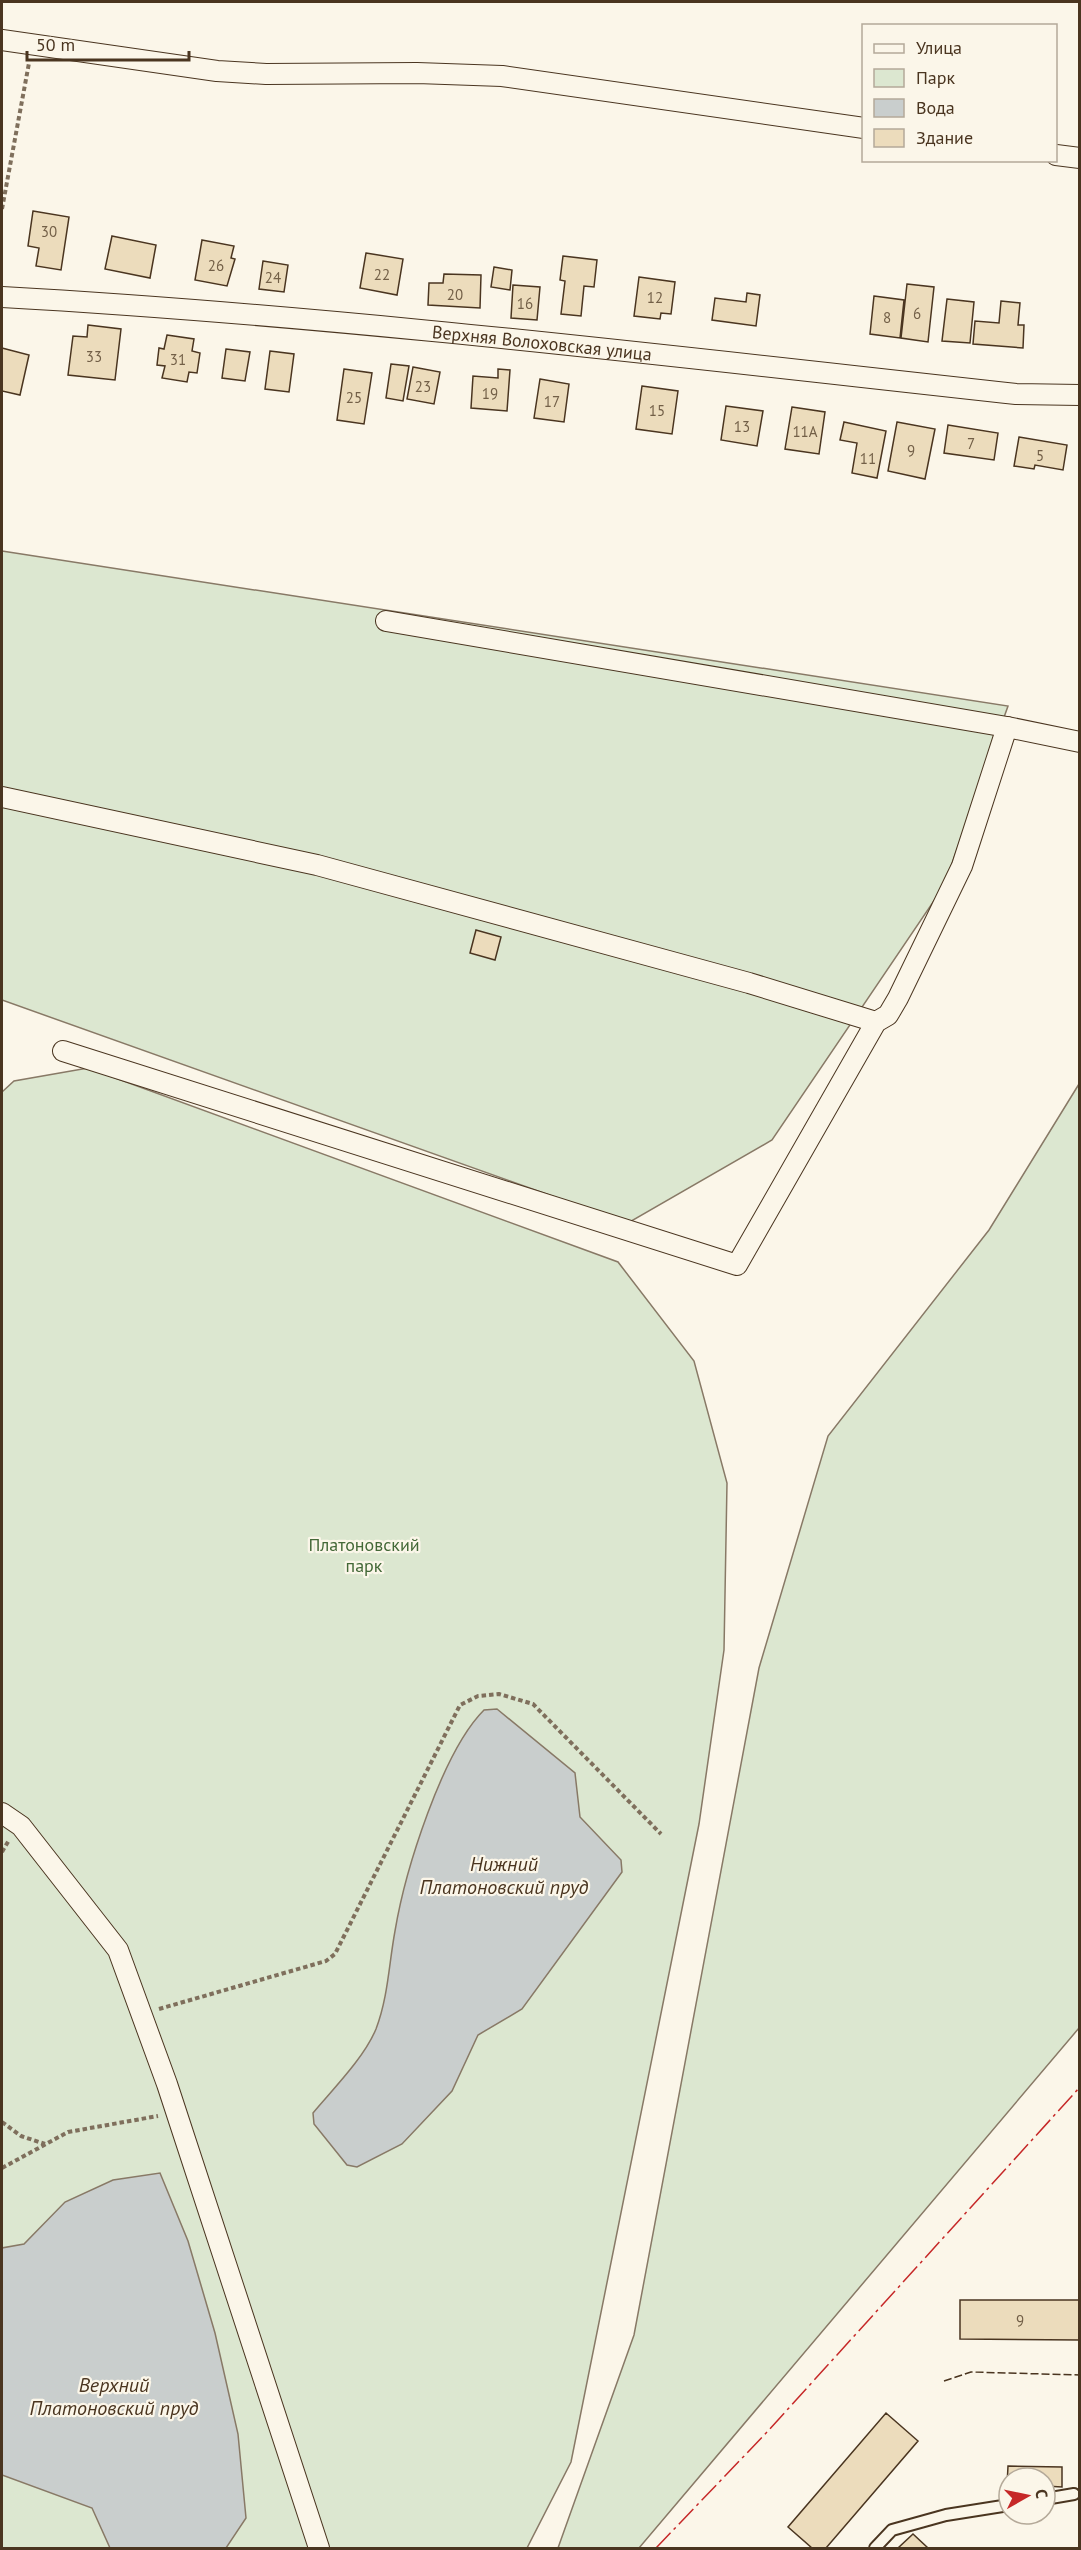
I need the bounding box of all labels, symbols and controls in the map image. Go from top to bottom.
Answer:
scale bar [27,24,189,62]
legend [862,24,1057,162]
text: 50 m [36,33,75,56]
text: Улица [916,36,962,59]
text: Парк [916,66,956,89]
text: Вода [916,96,955,119]
text: Здание [916,126,973,149]
house number: 30 [41,222,57,241]
house number: 26 [208,256,224,275]
house number: 22 [374,265,390,284]
house number: 24 [265,268,281,287]
house number: 20 [447,285,463,304]
house number: 12 [647,288,663,307]
house number: 16 [517,294,533,313]
house number: 6 [913,304,921,323]
house number: 8 [883,308,891,327]
street label: Верхняя Волоховская улица [431,320,653,365]
house number: 33 [86,347,102,366]
house number: 31 [170,350,186,369]
house number: 23 [415,377,431,396]
house number: 19 [482,384,498,403]
house number: 25 [346,388,362,407]
house number: 17 [544,392,560,411]
house number: 15 [649,401,665,420]
house number: 13 [734,417,750,436]
house number: 11А [792,422,818,441]
house number: 7 [967,434,975,453]
house number: 9 [907,441,915,460]
house number: 5 [1036,446,1044,465]
house number: 11 [860,449,876,468]
park label: Платоновский парк [308,1533,420,1577]
water label: Нижний Платоновский пруд [420,1851,589,1900]
house number: 9 [1016,2311,1024,2330]
water label: Верхний Платоновский пруд [30,2372,199,2421]
north arrow [997,2466,1057,2526]
text: С [1031,2488,1052,2500]

